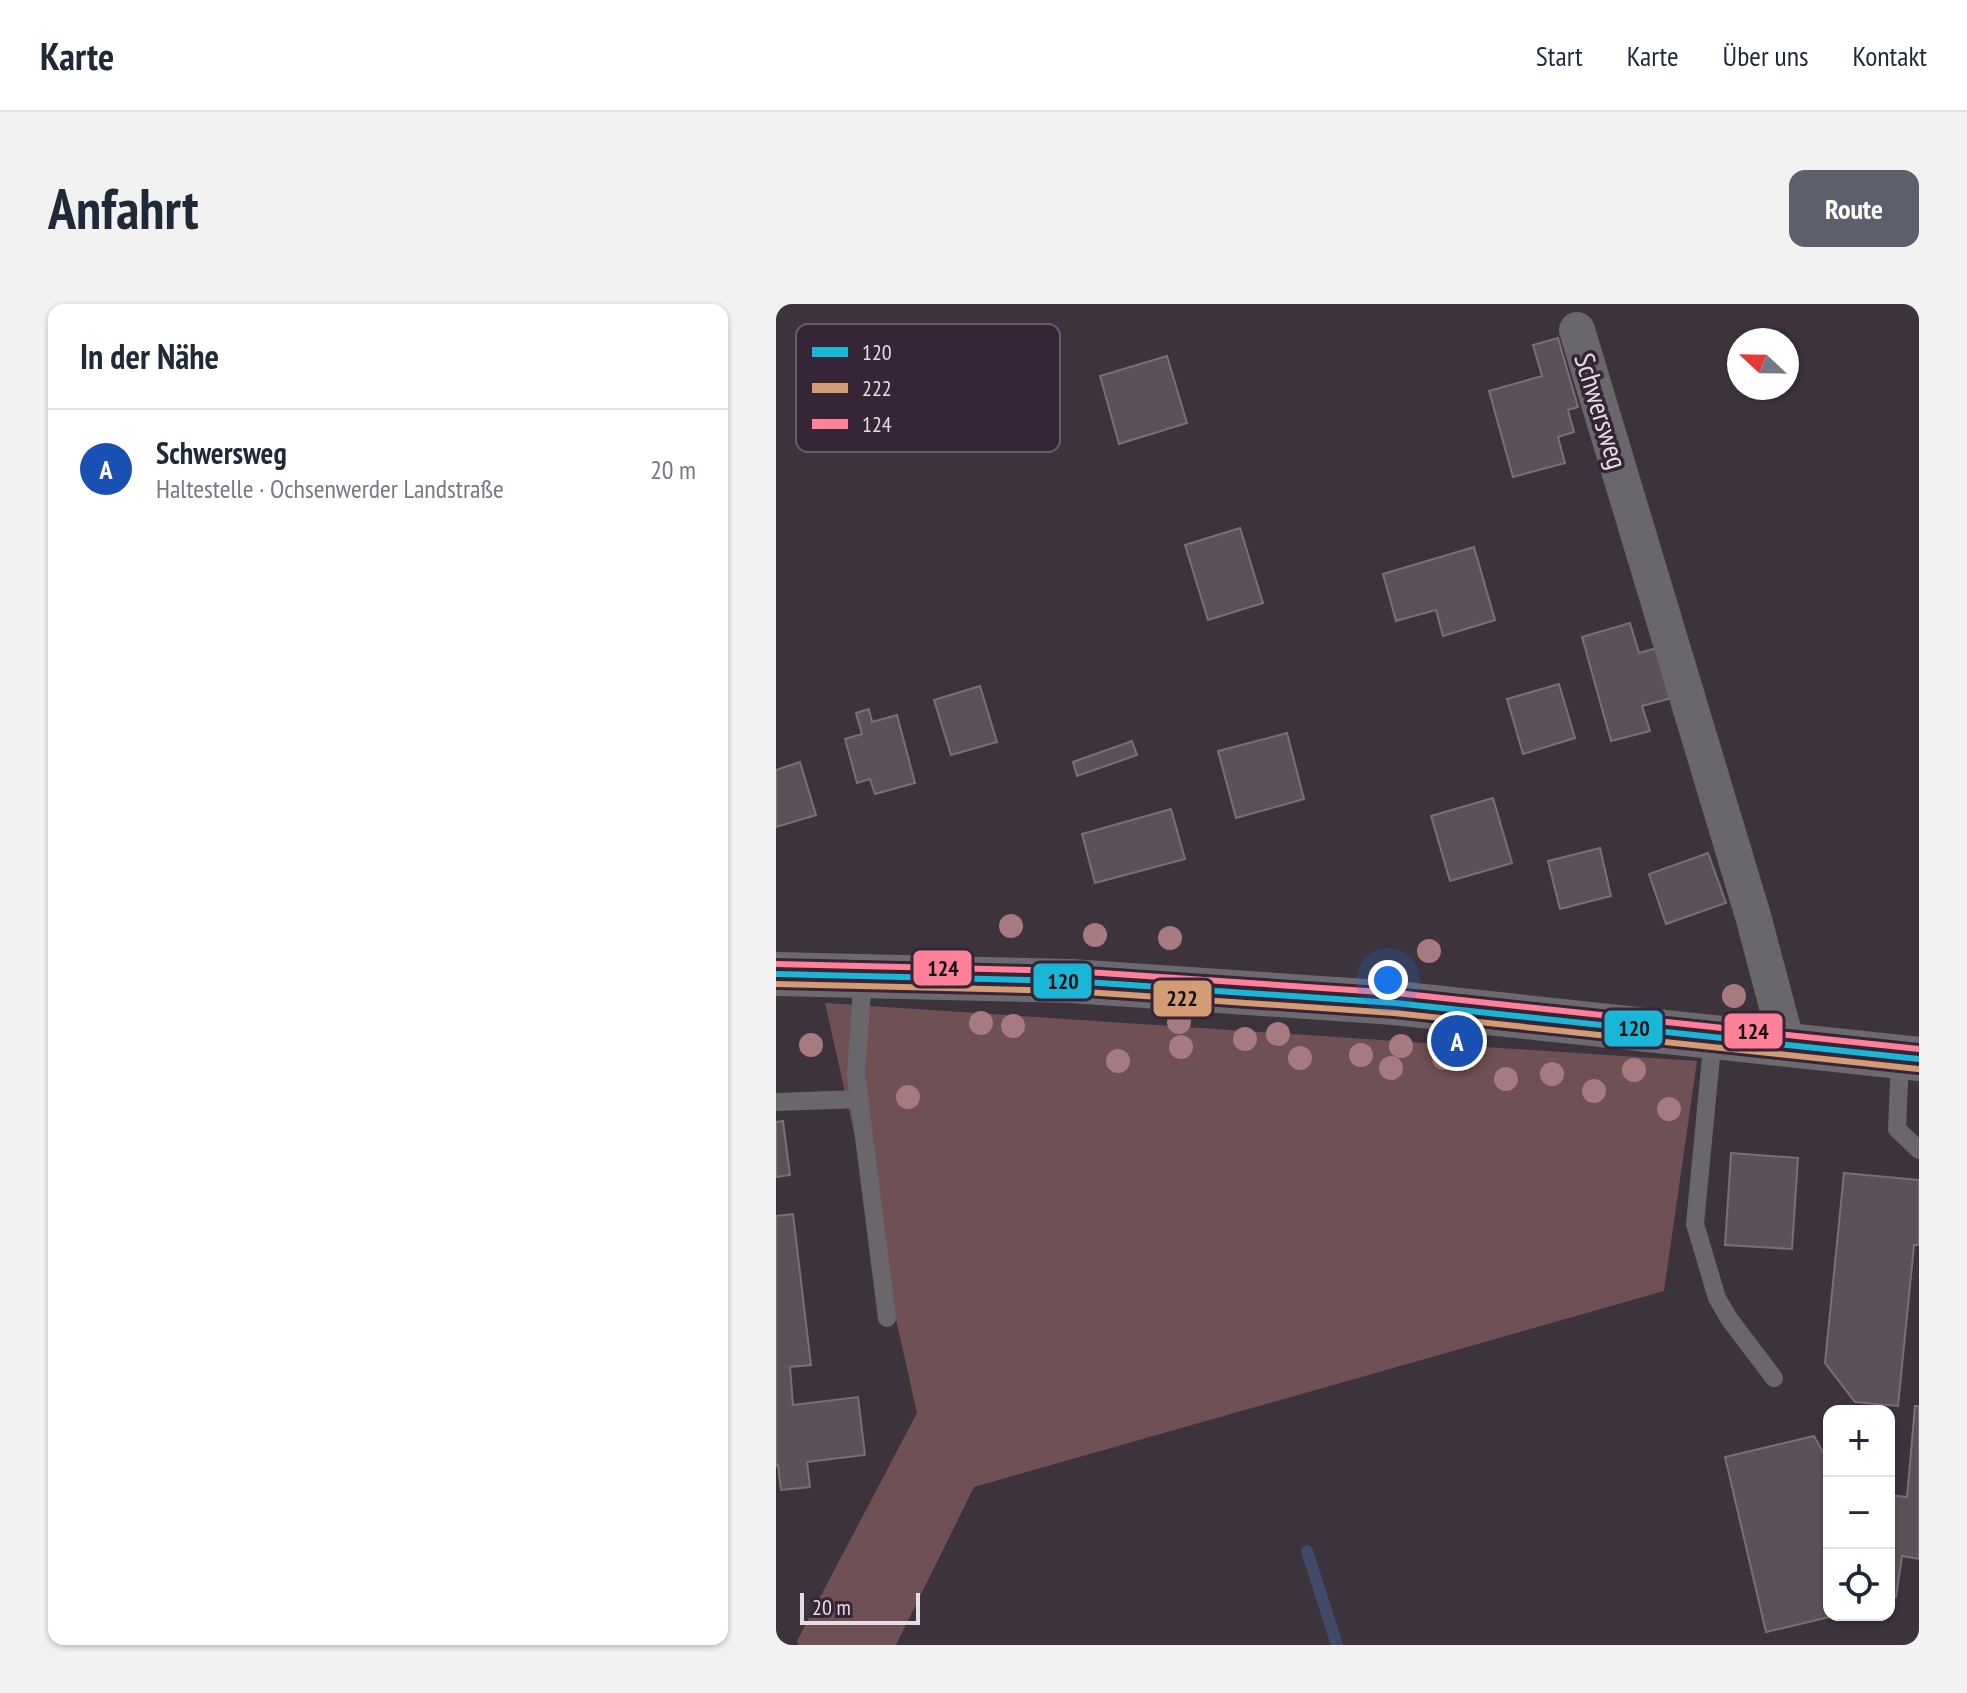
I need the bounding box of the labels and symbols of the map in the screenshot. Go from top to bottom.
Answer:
legend [796,324,1060,452]
north arrow [1727,328,1799,400]
text: 120 [862,338,892,366]
street label: Schwersweg [1566,349,1637,473]
text: 222 [862,374,892,402]
text: 124 [862,410,892,438]
line badge: 124 [912,949,973,987]
text: 124 [927,954,959,982]
your location [1368,960,1408,1000]
line badge: 120 [1032,962,1093,1000]
text: 120 [1047,967,1079,995]
line badge: 222 [1152,979,1213,1018]
text: 222 [1166,984,1198,1012]
line badge: 120 [1603,1009,1664,1048]
pin: A [1431,1011,1483,1071]
line badge: 124 [1723,1012,1784,1050]
text: 120 [1618,1014,1650,1042]
text: 124 [1737,1017,1769,1045]
scale bar [800,1589,920,1625]

